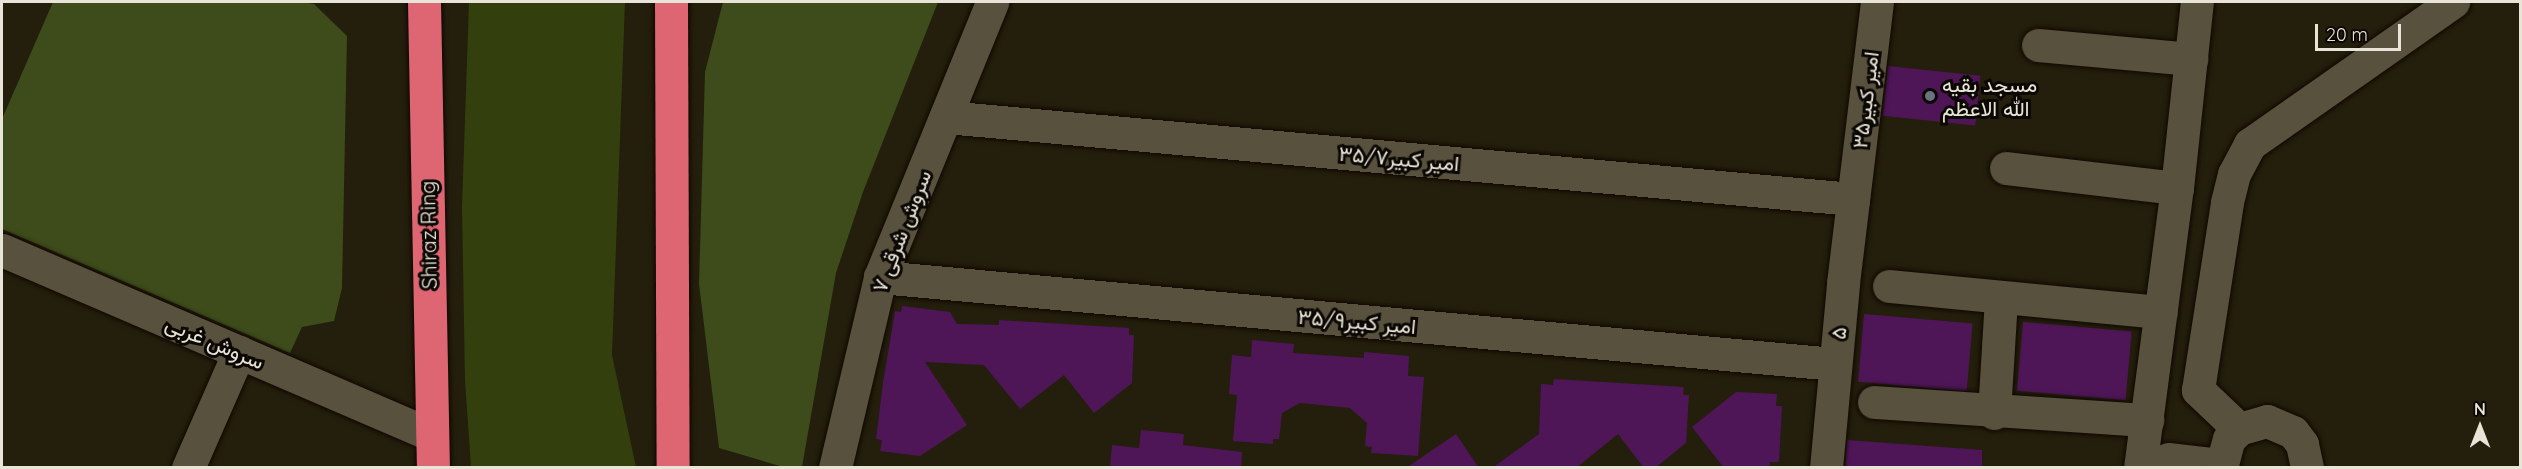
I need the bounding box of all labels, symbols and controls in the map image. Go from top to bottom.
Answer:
scale bar [2318,12,2404,50]
text: 20 m [2326,23,2368,46]
street label: امیر کبیر۳۵ [1847,50,1883,150]
place label: مسجد بقیه الله الاعظم [1942,71,2037,121]
marker: مسجد بقیه الله الاعظم [1923,89,1937,103]
street label: امیر کبیر۳۵/۷ [1338,140,1460,176]
street label: سروش شرقی ۷ [866,166,936,296]
street label: Shiraz Ring [414,181,442,289]
street label: امیر کبیر۳۵/۹ [1297,303,1417,339]
street label: سروش غربی [162,310,268,374]
street label: ۵ [1825,326,1851,340]
north arrow [2450,397,2510,457]
text: N [2474,399,2486,419]

